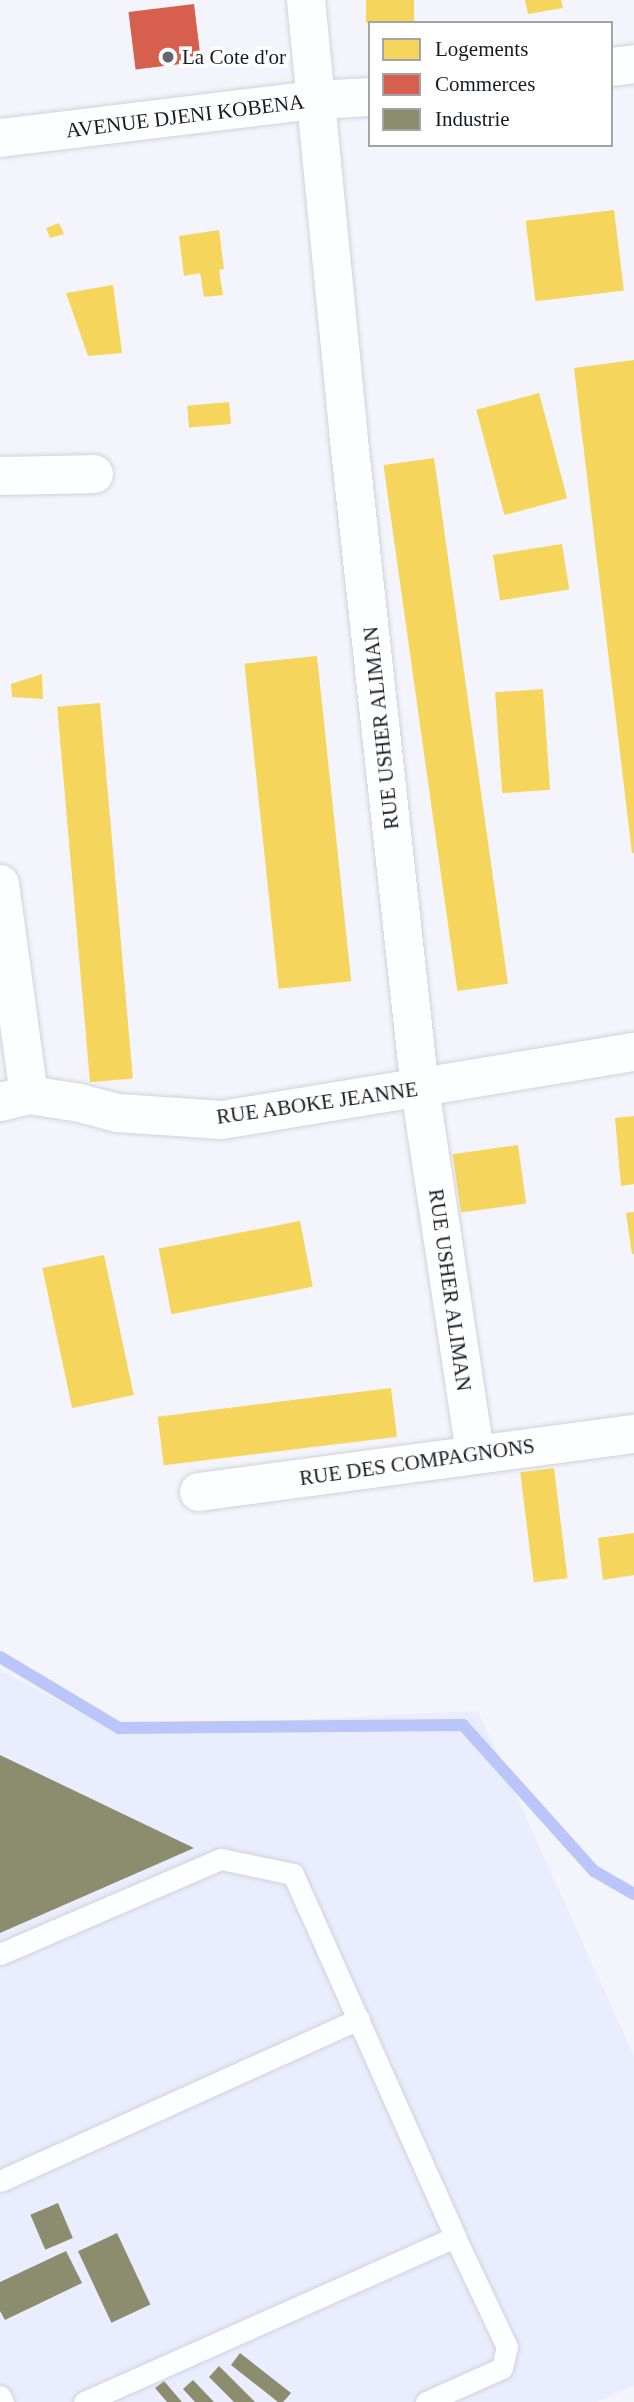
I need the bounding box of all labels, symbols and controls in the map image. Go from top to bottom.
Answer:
legend [368,21,613,147]
text: Logements [435,37,528,61]
place label: La Cote d'or [182,44,286,70]
marker: La Cote d'or [160,49,176,65]
text: Commerces [435,72,535,96]
street label: AVENUE DJENI KOBENA [64,89,306,143]
text: Industrie [435,107,510,131]
street label: RUE USHER ALIMAN [358,625,404,831]
street label: RUE ABOKE JEANNE [214,1076,420,1130]
street label: RUE USHER ALIMAN [423,1187,477,1393]
street label: RUE DES COMPAGNONS [298,1433,536,1491]

